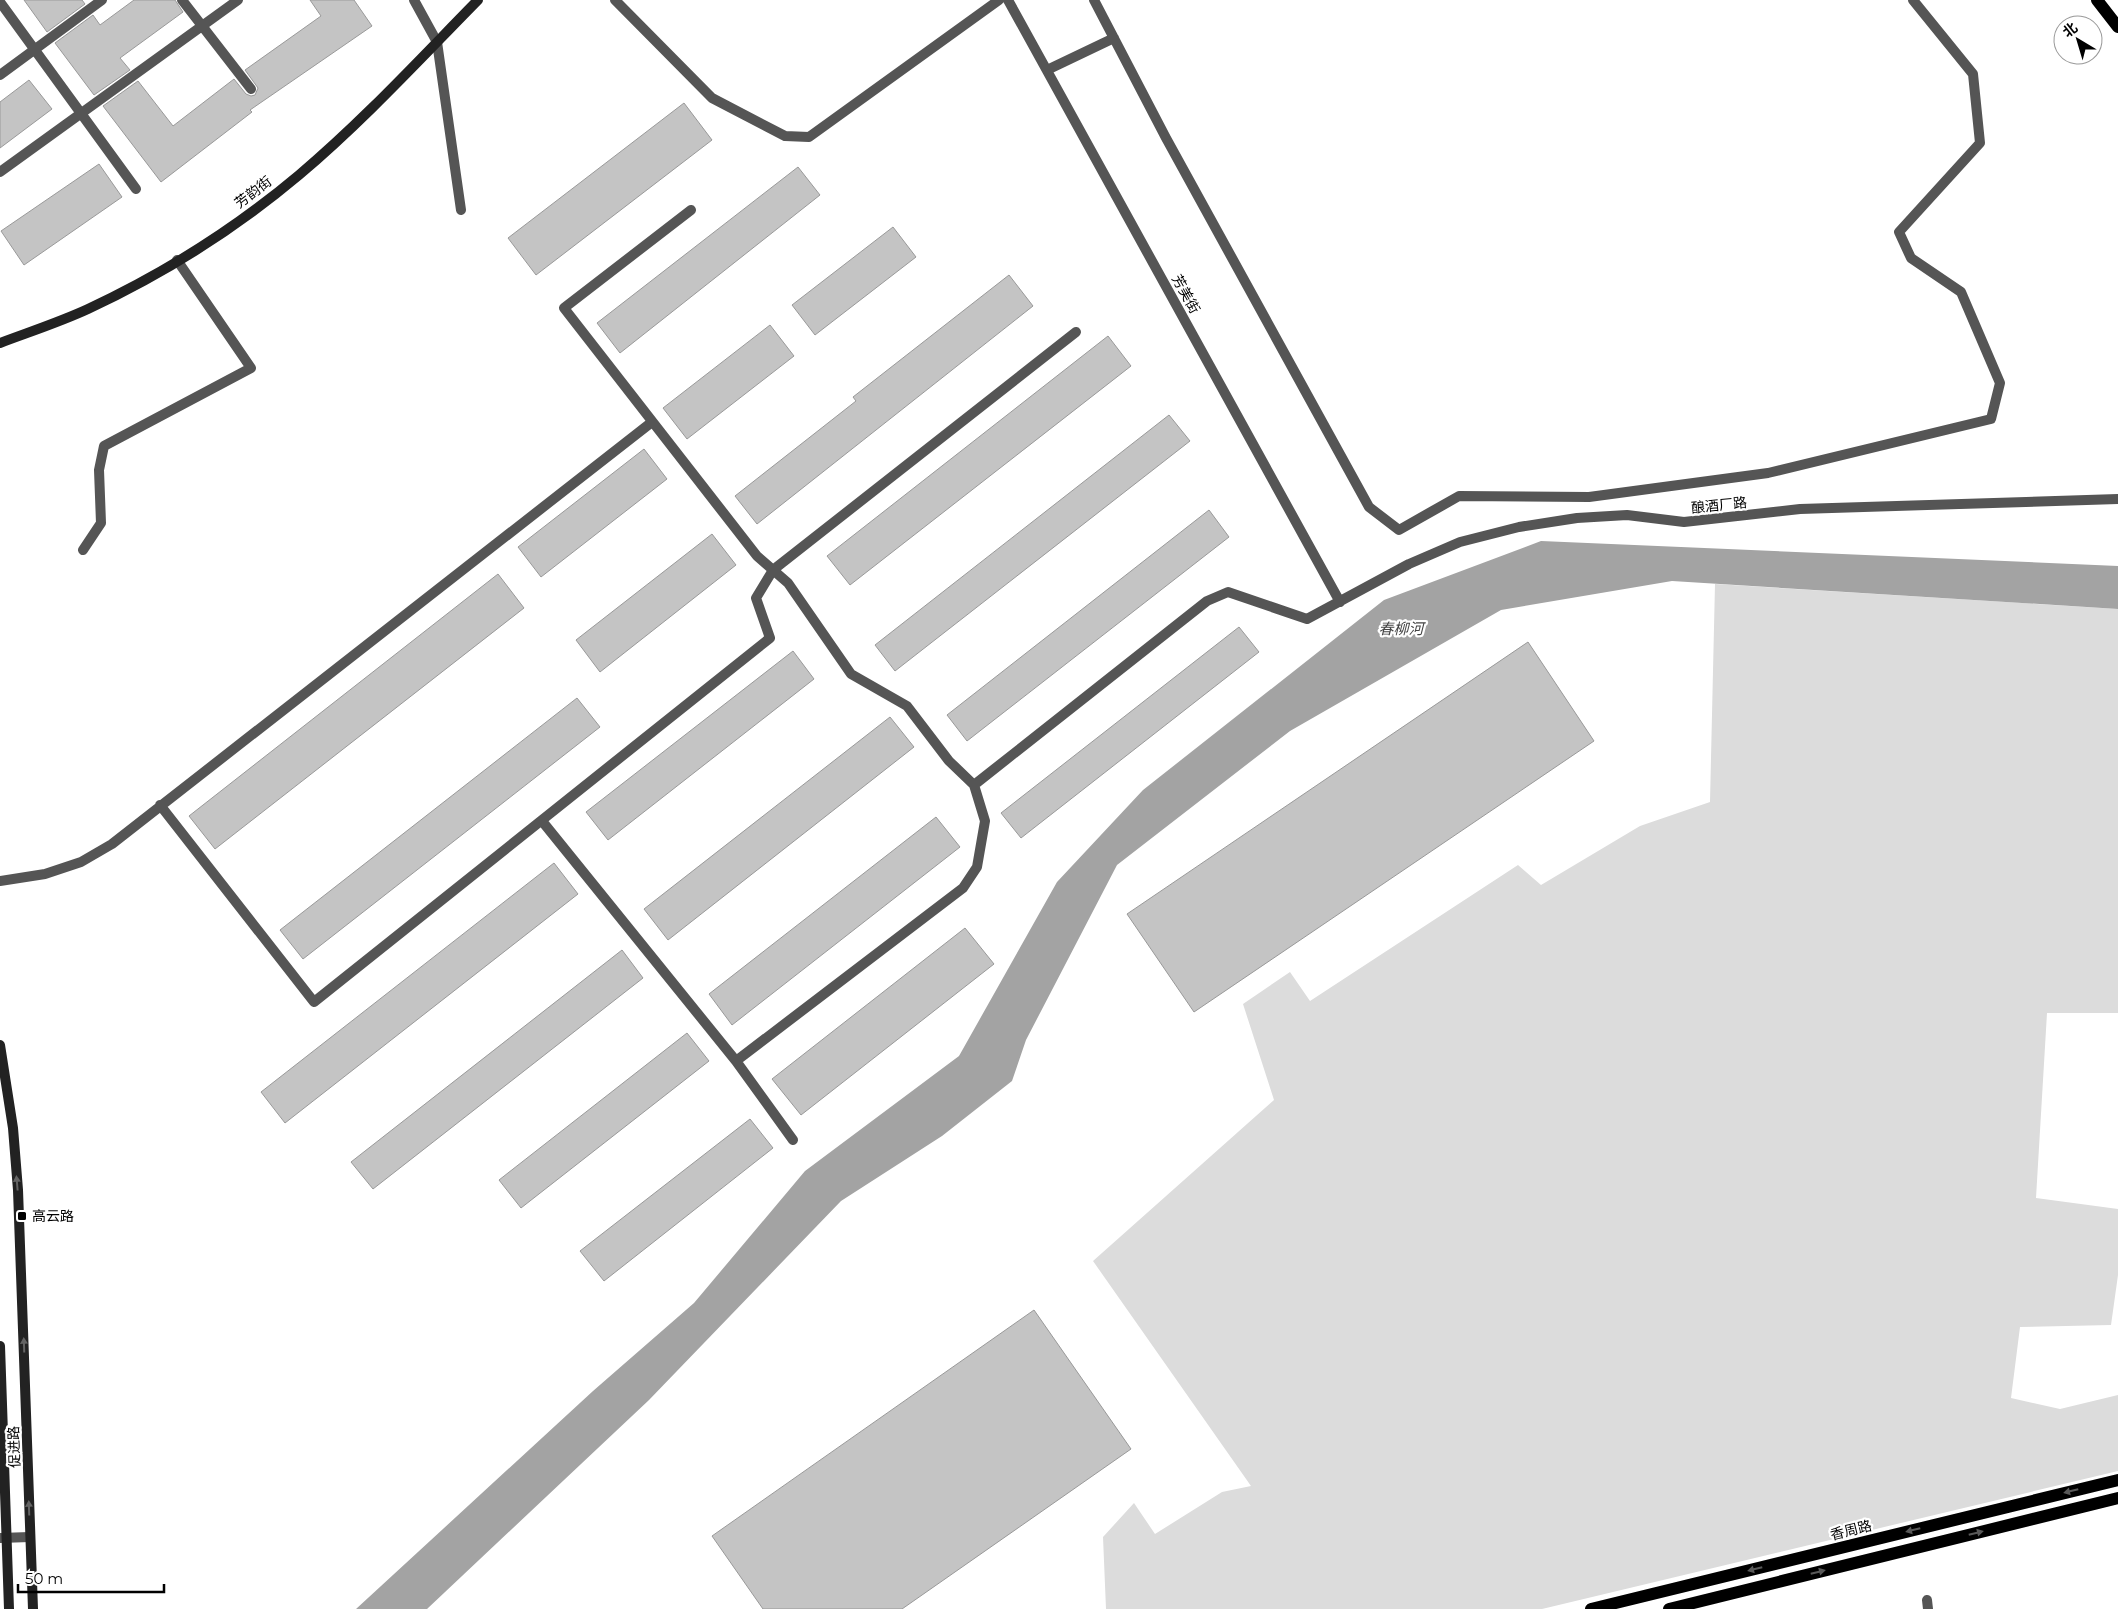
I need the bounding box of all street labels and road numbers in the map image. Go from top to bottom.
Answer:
street label: 芳韵街 [231,172,275,212]
street label: 芳美街 [1168,271,1204,317]
street label: 酿酒厂路 [1690,493,1748,517]
street label: 促进路 [4,1426,24,1468]
street label: 香周路 [1828,1516,1874,1544]

